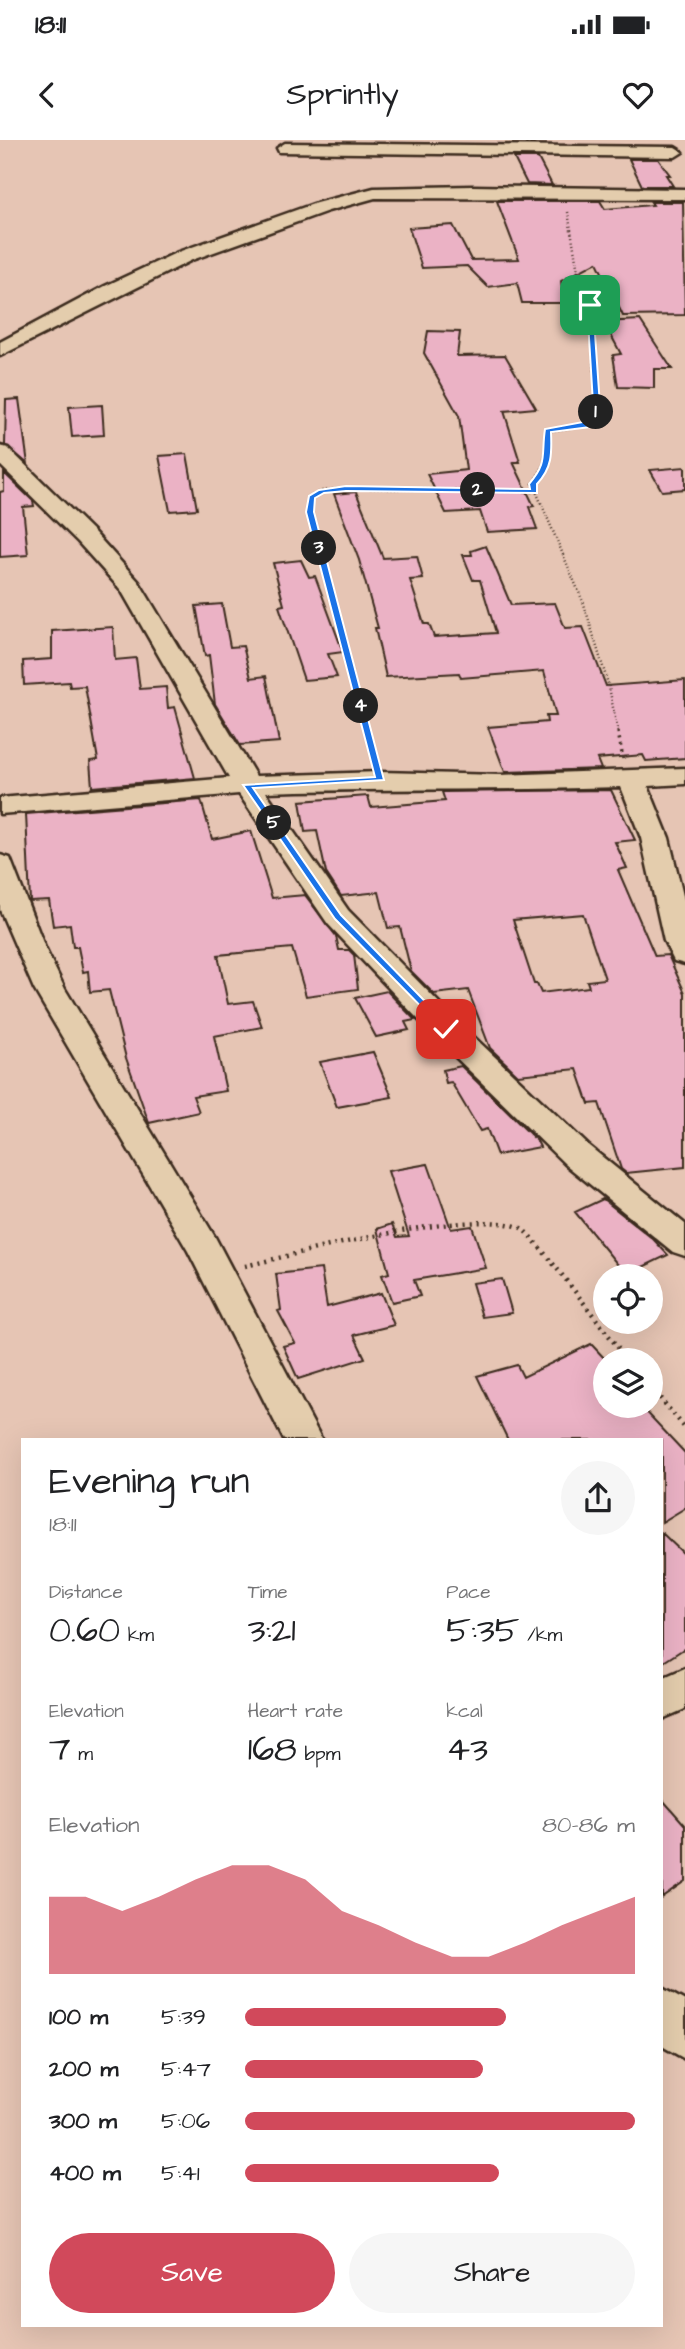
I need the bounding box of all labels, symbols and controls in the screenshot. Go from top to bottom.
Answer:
text: 18:11 [35,7,66,43]
text: Sprintly [286,72,399,117]
icon: back [28,76,66,114]
icon: heart [619,76,657,114]
pin [560,275,620,335]
icon: arrive [571,286,609,324]
pin: 1 [578,394,614,430]
text: 1 [594,398,597,425]
pin: 2 [461,472,496,508]
text: 2 [472,476,483,503]
pin: 3 [302,530,336,566]
text: 3 [314,534,323,561]
pin: 4 [344,688,378,724]
text: 4 [354,692,367,719]
pin: 5 [256,806,292,840]
text: 5 [267,809,280,836]
pin [416,999,476,1059]
icon: check [427,1010,465,1048]
map controls [593,1264,663,1418]
button: locate [593,1264,663,1334]
button: layers [593,1348,663,1418]
text: Evening run [49,1456,250,1508]
button: share [561,1461,635,1535]
text: 18:11 [49,1508,77,1540]
text: Distance [49,1579,123,1606]
text: Time [248,1579,287,1606]
text: Pace [446,1579,490,1606]
text: 0.60 [49,1606,120,1655]
text: 3:21 [248,1606,296,1655]
text: 5:35 [446,1606,520,1655]
text: km [120,1622,154,1649]
text: /km [520,1622,562,1649]
text: Elevation [49,1698,124,1725]
text: Heart rate [248,1698,343,1725]
text: kcal [446,1698,483,1725]
text: 7 [49,1725,71,1774]
text: 168 [248,1725,297,1774]
text: 43 [446,1725,488,1774]
text: m [71,1741,93,1768]
text: bpm [297,1741,340,1768]
text: Elevation [49,1809,140,1841]
text: 80–86 m [542,1809,635,1841]
text: 100 m [49,2001,108,2033]
text: 5:39 [161,2001,206,2033]
text: 200 m [49,2053,118,2085]
text: 5:47 [161,2053,211,2085]
text: 300 m [49,2105,117,2137]
text: 5:06 [161,2105,210,2137]
text: 400 m [49,2157,121,2189]
text: 5:41 [161,2157,200,2189]
button: Save [49,2233,335,2313]
button: Share [349,2233,635,2313]

